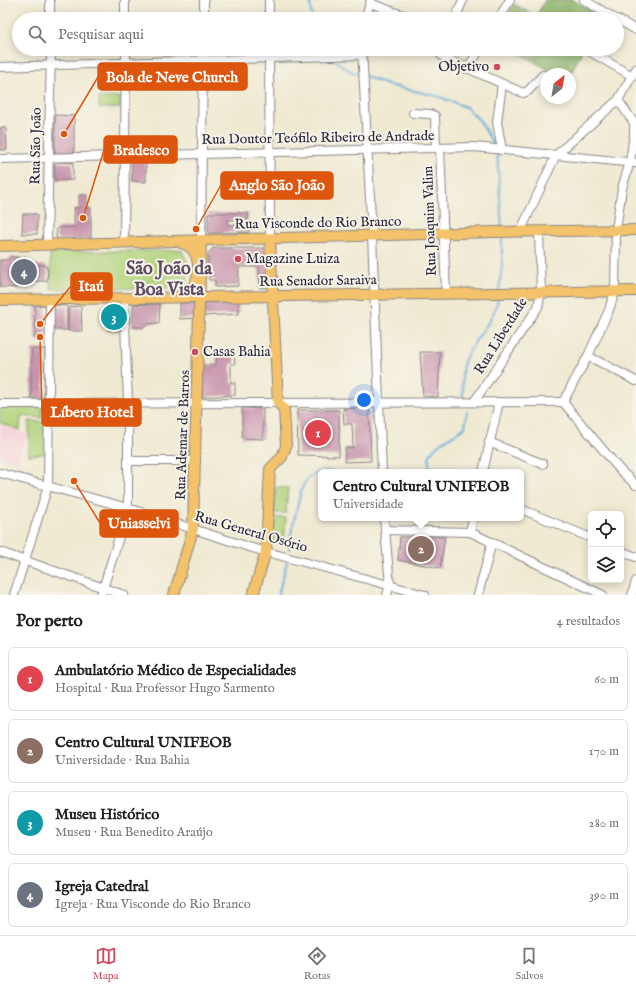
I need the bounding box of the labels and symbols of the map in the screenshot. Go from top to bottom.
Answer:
place label: Objetivo [438,58,489,76]
marker: Objetivo [492,62,502,72]
callout: Bola de Neve Church [98,63,247,90]
text: Bola de Neve Church [106,68,239,87]
north arrow [540,68,576,104]
street label: Rua São João [26,107,46,185]
street label: Rua Doutor Teófilo Ribeiro de Andrade [201,127,435,149]
callout: Bradesco [104,136,177,163]
text: Bradesco [113,141,169,160]
street label: Rua Joaquim Valim [419,165,441,276]
callout: Anglo São João [221,172,333,199]
text: Anglo São João [228,176,325,195]
street label: Rua Visconde do Rio Branco [234,213,402,233]
place label: Magazine Luiza [246,250,340,268]
marker: Magazine Luiza [233,254,243,264]
pin: 4 [11,257,37,287]
district label: São João da Boa Vista [126,258,213,302]
street label: Rua Senador Saraiva [259,271,378,291]
callout: Itaú [71,273,112,300]
text: Itaú [78,277,104,296]
street label: Rua Liberdade [470,294,532,378]
pin: 3 [101,302,127,332]
place label: Casas Bahia [203,343,272,361]
marker: Casas Bahia [190,347,200,357]
street label: Rua Ademar de Barros [172,369,194,500]
your location [354,390,374,410]
callout: Líbero Hotel [42,399,141,426]
text: Líbero Hotel [50,403,135,422]
pin: 1 [305,418,331,448]
street label: Rua General Osório [192,507,310,557]
callout: Uniasselvi [100,510,178,537]
text: Uniasselvi [107,514,170,533]
pin: 2 [408,534,434,564]

